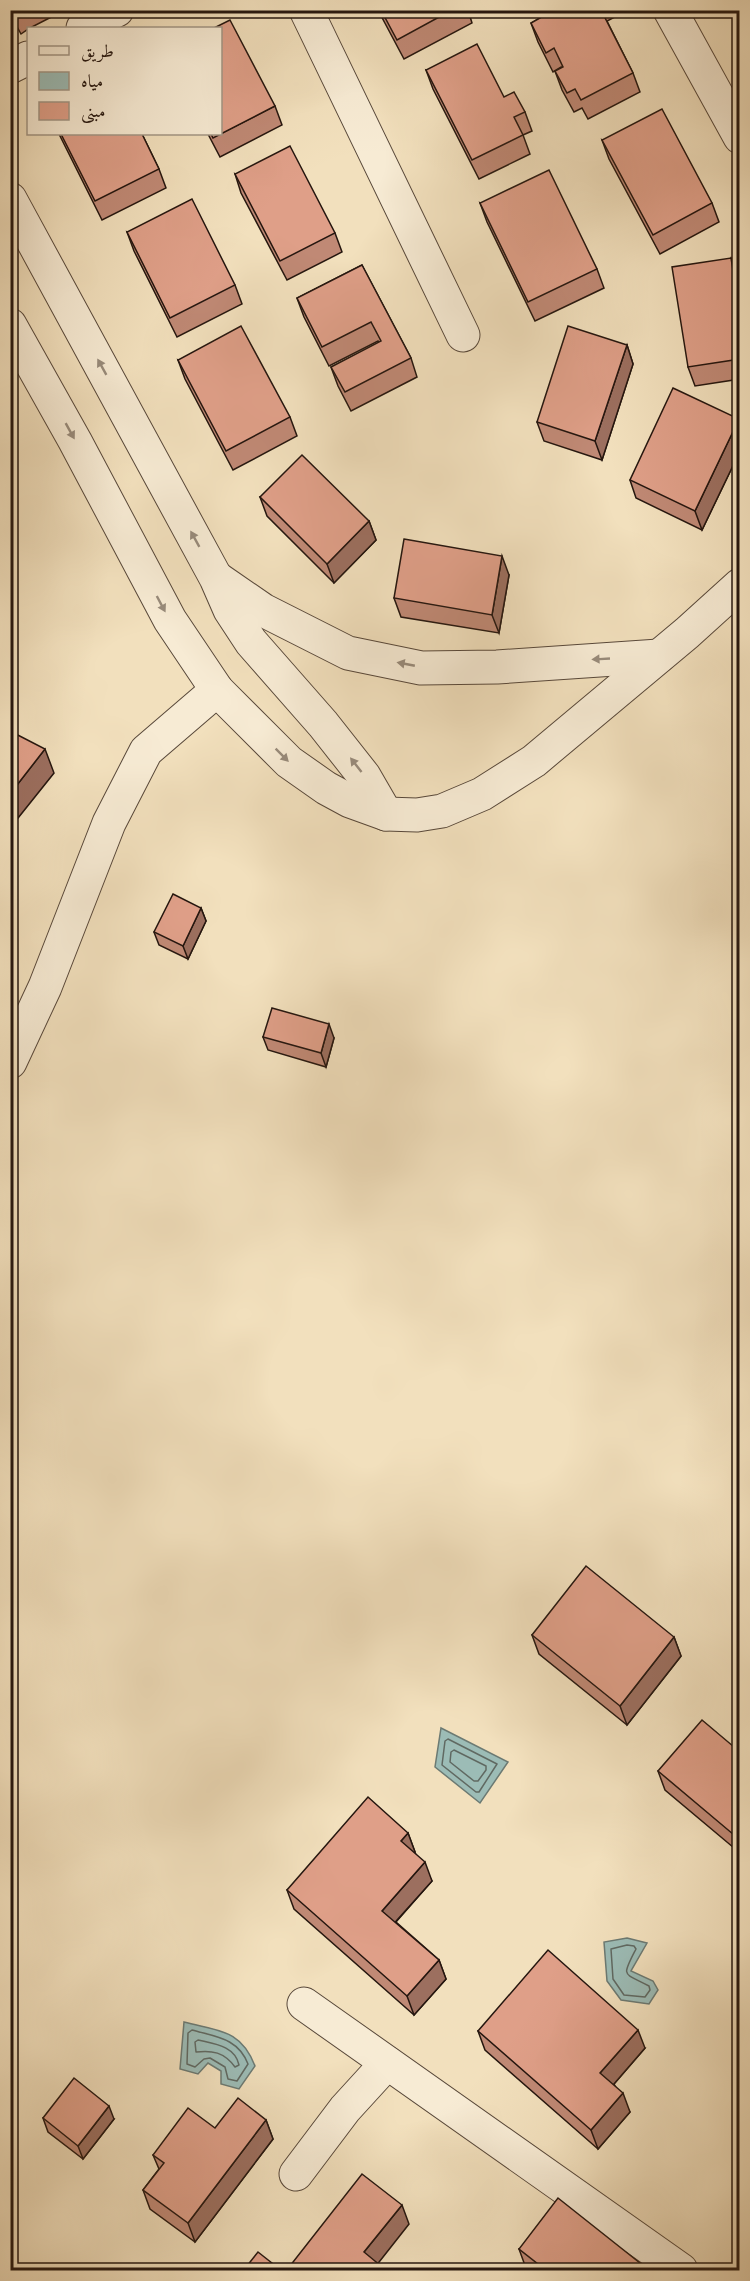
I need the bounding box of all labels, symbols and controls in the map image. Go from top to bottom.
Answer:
legend [27,27,222,135]
text: طريق [81,40,114,63]
text: مياه [81,70,103,92]
text: مبنى [81,100,106,124]
one-way arrow [97,359,107,376]
one-way arrow [65,423,75,440]
one-way arrow [190,530,200,547]
one-way arrow [156,595,166,612]
one-way arrow [591,654,610,664]
one-way arrow [397,659,416,669]
one-way arrow [275,748,290,762]
one-way arrow [349,757,362,773]

